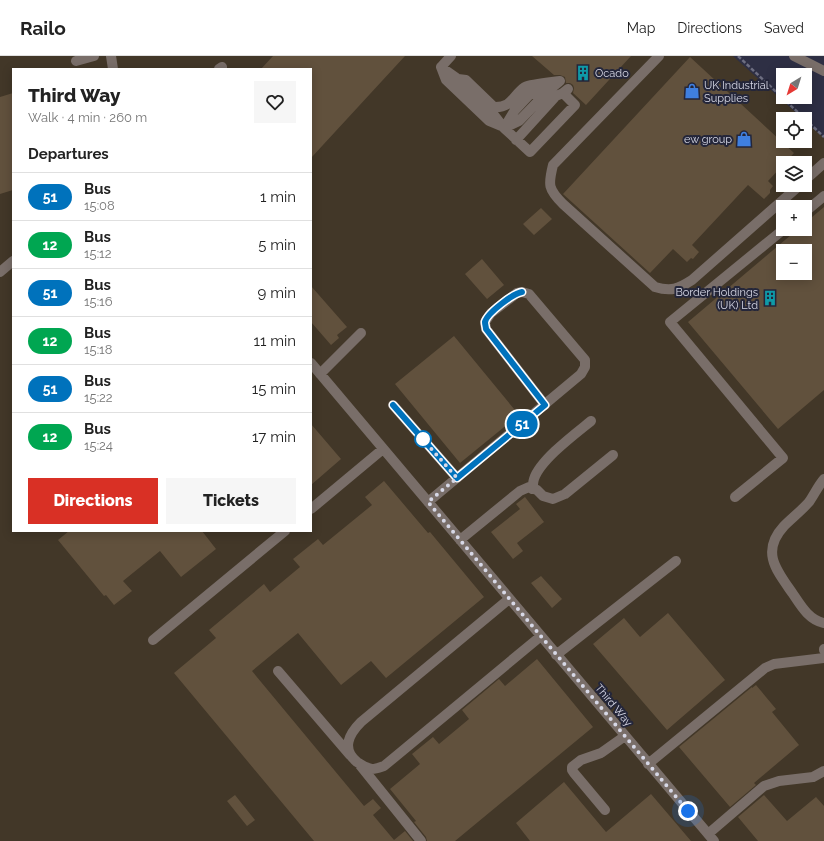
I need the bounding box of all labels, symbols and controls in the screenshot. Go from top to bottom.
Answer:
text: Railo [20,17,66,39]
text: Map [627,20,655,36]
text: Directions [677,20,742,36]
text: Saved [764,20,804,36]
building icon: Ocado [574,64,592,82]
place label: Ocado [595,67,629,80]
north arrow [776,68,812,104]
map controls [776,68,812,280]
place label: UK Industrial Supplies [704,79,769,105]
button: heart [254,81,296,123]
shop icon: UK Industrial Supplies [683,82,701,100]
text: Third Way [28,84,120,106]
text: Walk · 4 min · 260 m [28,110,147,125]
button: locate [776,112,812,148]
shop icon: ew group [735,130,753,148]
place label: ew group [684,133,732,146]
text: Departures [28,145,109,163]
button: layers [776,156,812,192]
text: Bus [84,180,111,198]
text: 1 min [260,188,296,206]
text: 51 [43,189,57,205]
text: 15:08 [84,198,115,213]
button: + [776,200,812,236]
text: Bus [84,228,111,246]
text: 5 min [258,236,296,254]
text: 12 [43,237,57,253]
button: − [776,244,812,280]
text: 15:12 [84,246,111,261]
text: Bus [84,276,111,294]
text: 9 min [258,284,296,302]
text: 51 [43,285,57,301]
place label: Border Holdings (UK) Ltd [675,286,758,312]
building icon: Border Holdings (UK) Ltd [761,289,779,307]
text: 15:16 [84,294,113,309]
text: Bus [84,324,111,342]
text: 11 min [254,332,296,350]
text: 12 [43,333,57,349]
text: 15:18 [84,342,112,357]
text: Bus [84,372,111,390]
text: 15 min [252,380,296,398]
text: 51 [43,381,57,397]
text: 15:22 [84,390,113,405]
line badge: 51 [504,411,540,437]
text: 51 [515,416,529,432]
text: Bus [84,420,111,438]
text: 17 min [252,428,296,446]
text: 12 [43,429,57,445]
unlabelled marker [414,430,432,448]
text: 15:24 [84,438,113,453]
button: Directions [28,478,158,524]
button: Tickets [166,478,296,524]
street label: Third Way [592,682,635,729]
your location [678,801,698,821]

